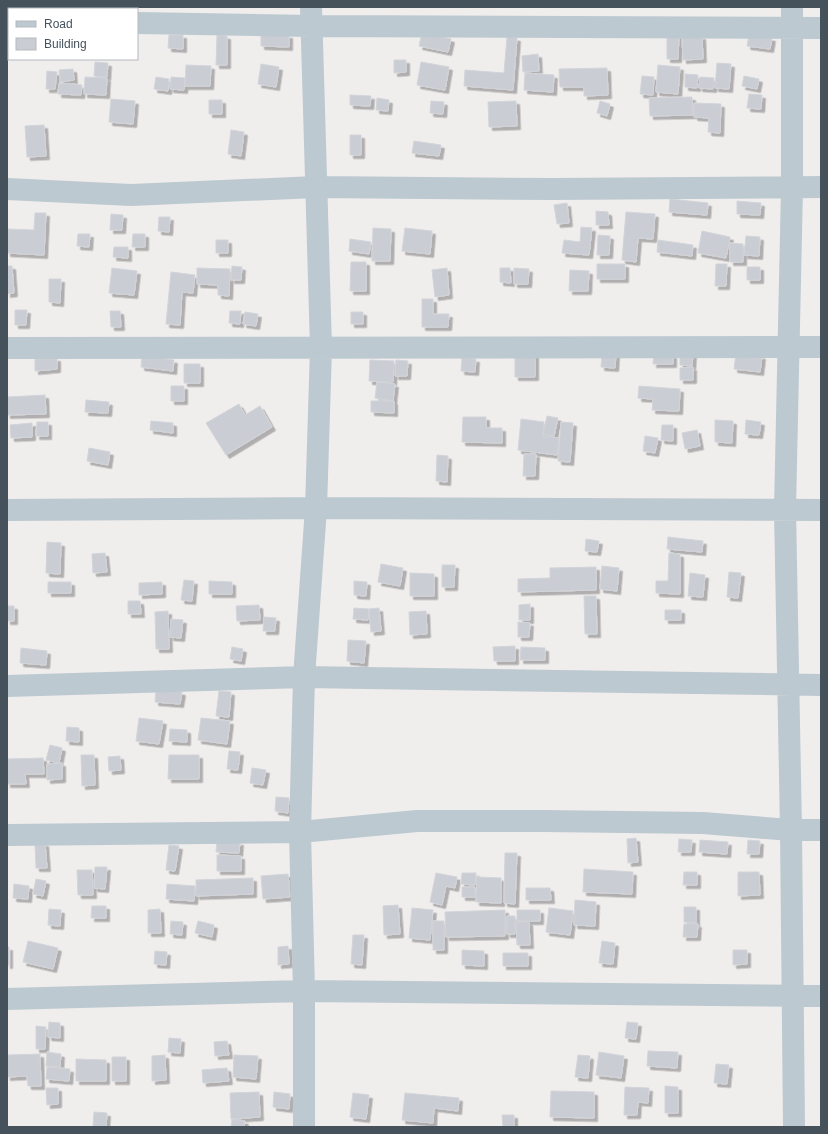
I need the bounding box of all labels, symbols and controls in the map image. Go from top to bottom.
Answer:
legend [8,8,138,60]
text: Road [44,17,73,31]
text: Building [44,37,87,51]

